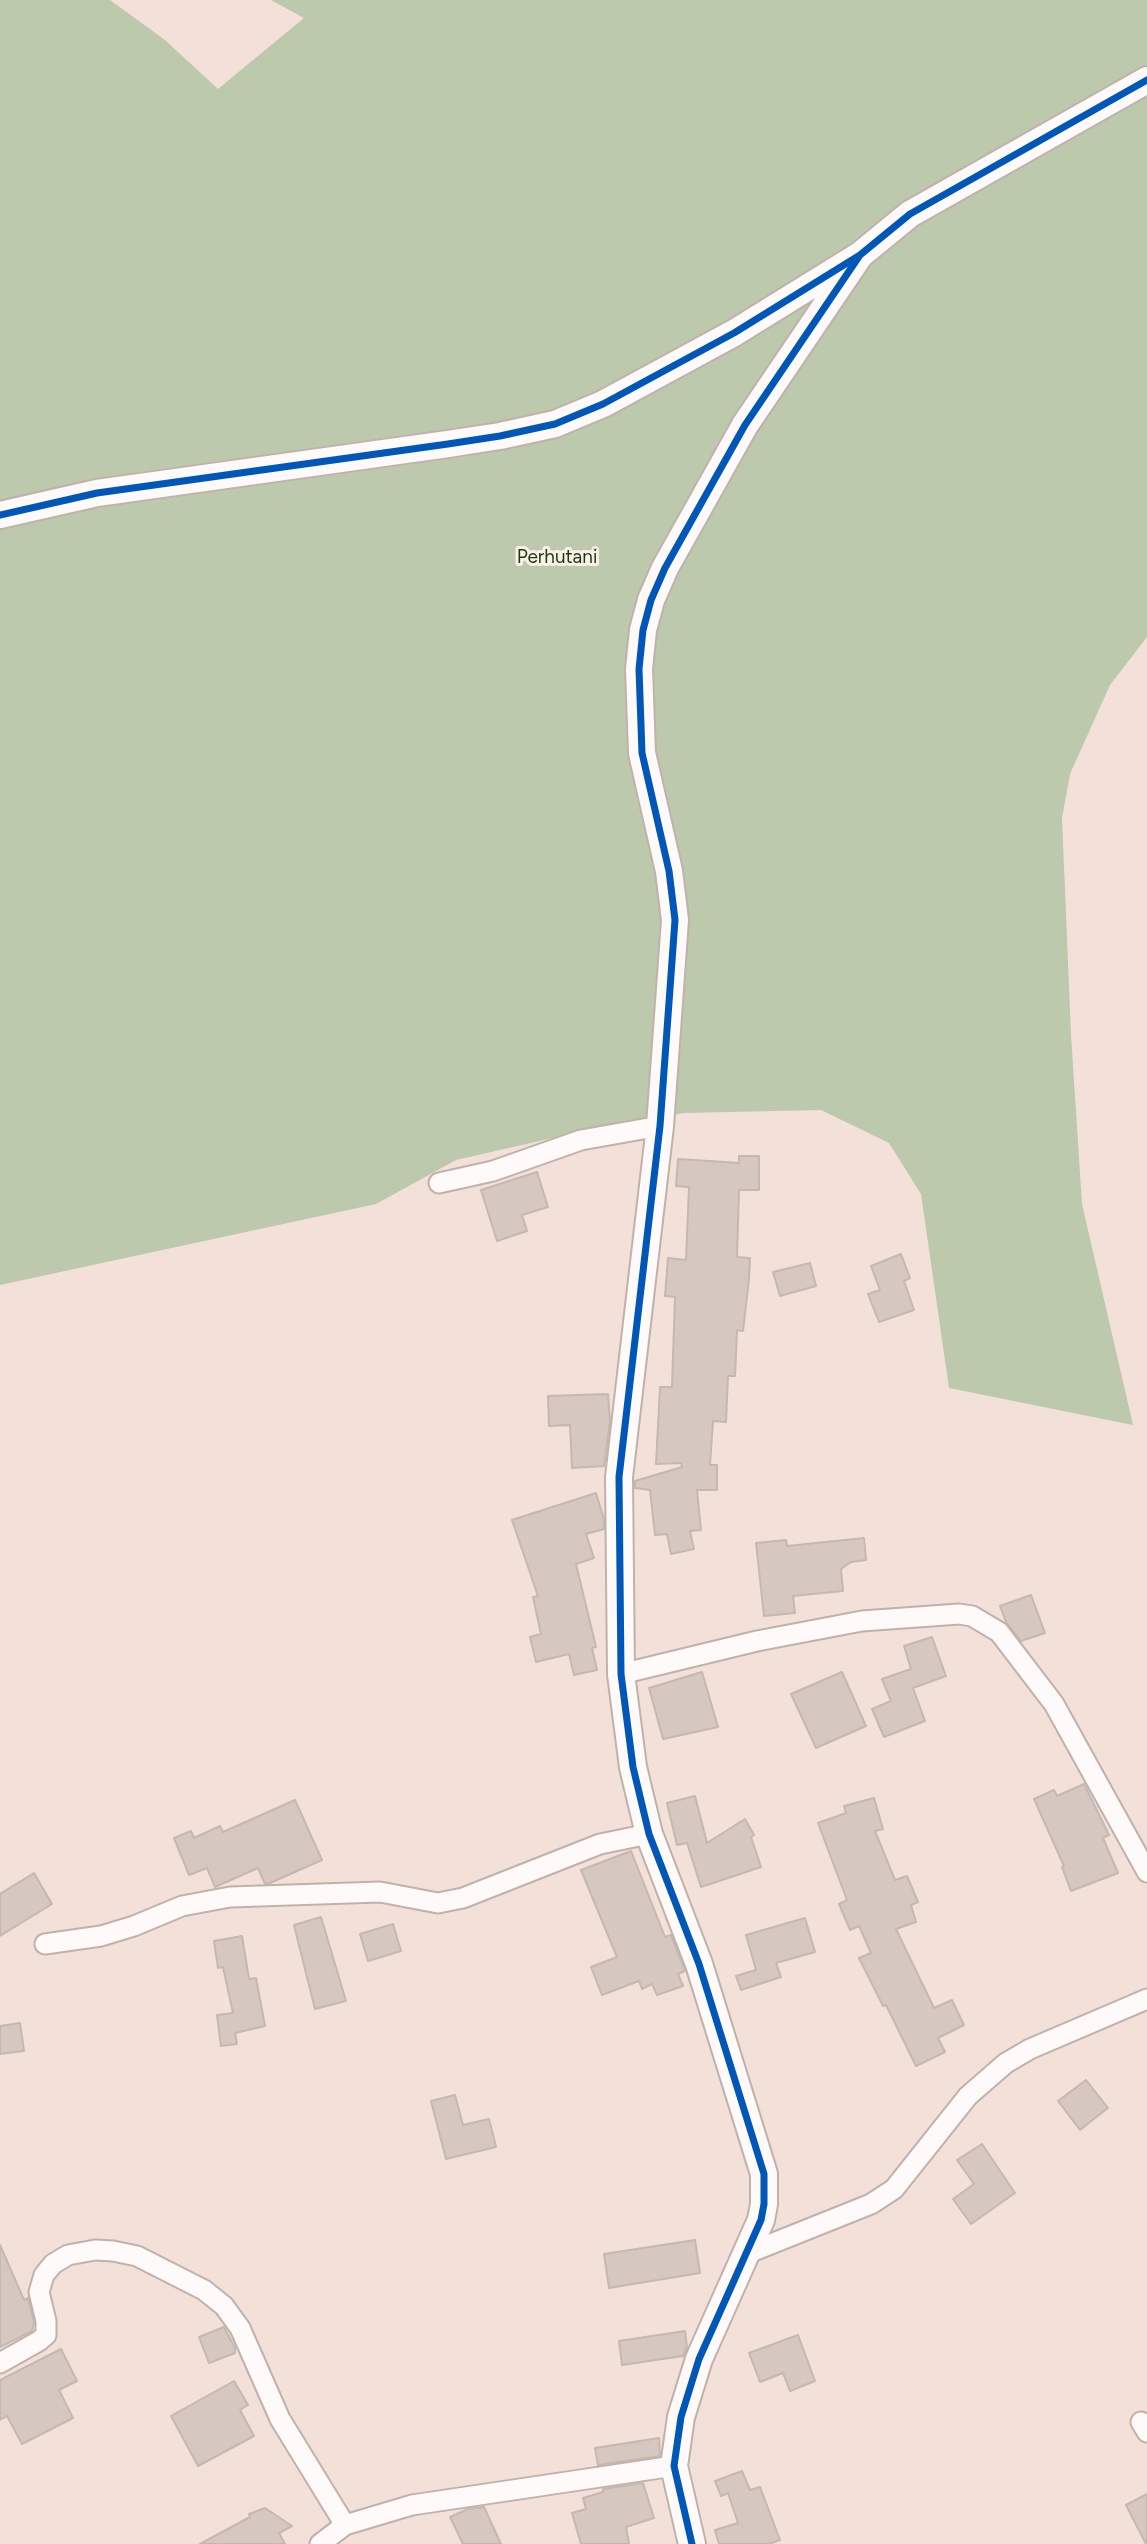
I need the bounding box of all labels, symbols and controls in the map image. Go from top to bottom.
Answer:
park label: Perhutani [517,546,597,568]

